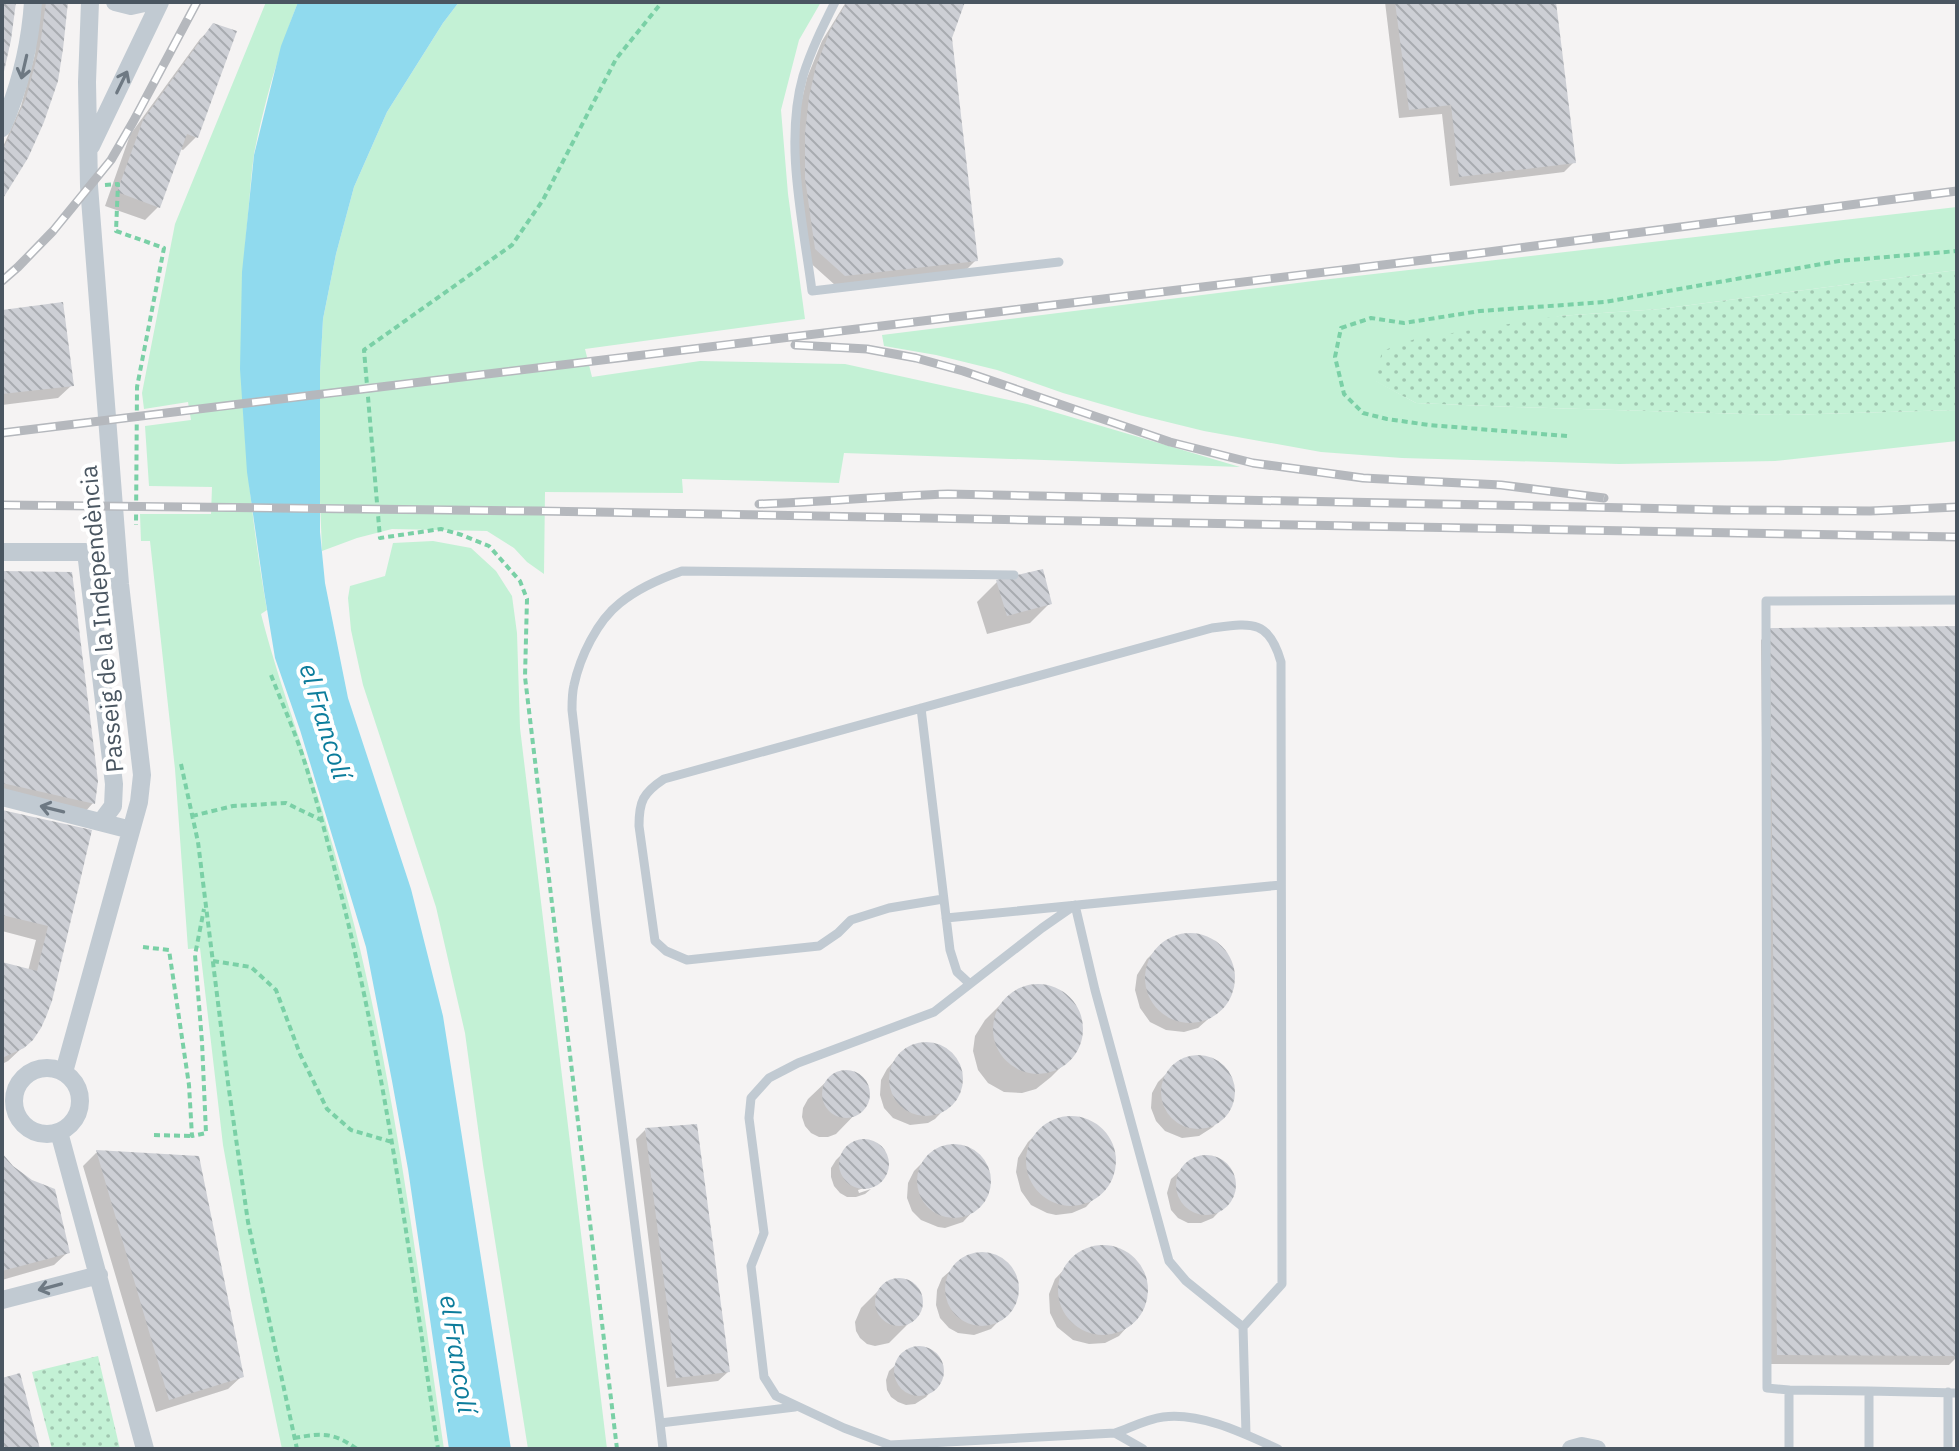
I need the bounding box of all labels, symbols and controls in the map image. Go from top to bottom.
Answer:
one-way arrow [15,53,30,79]
one-way arrow [115,70,130,94]
street label: Passeig de la Independència [72,464,130,774]
water label: el Francolí [292,659,360,785]
one-way arrow [39,801,65,816]
one-way arrow [38,1281,64,1296]
water label: el Francolí [433,1292,485,1418]

